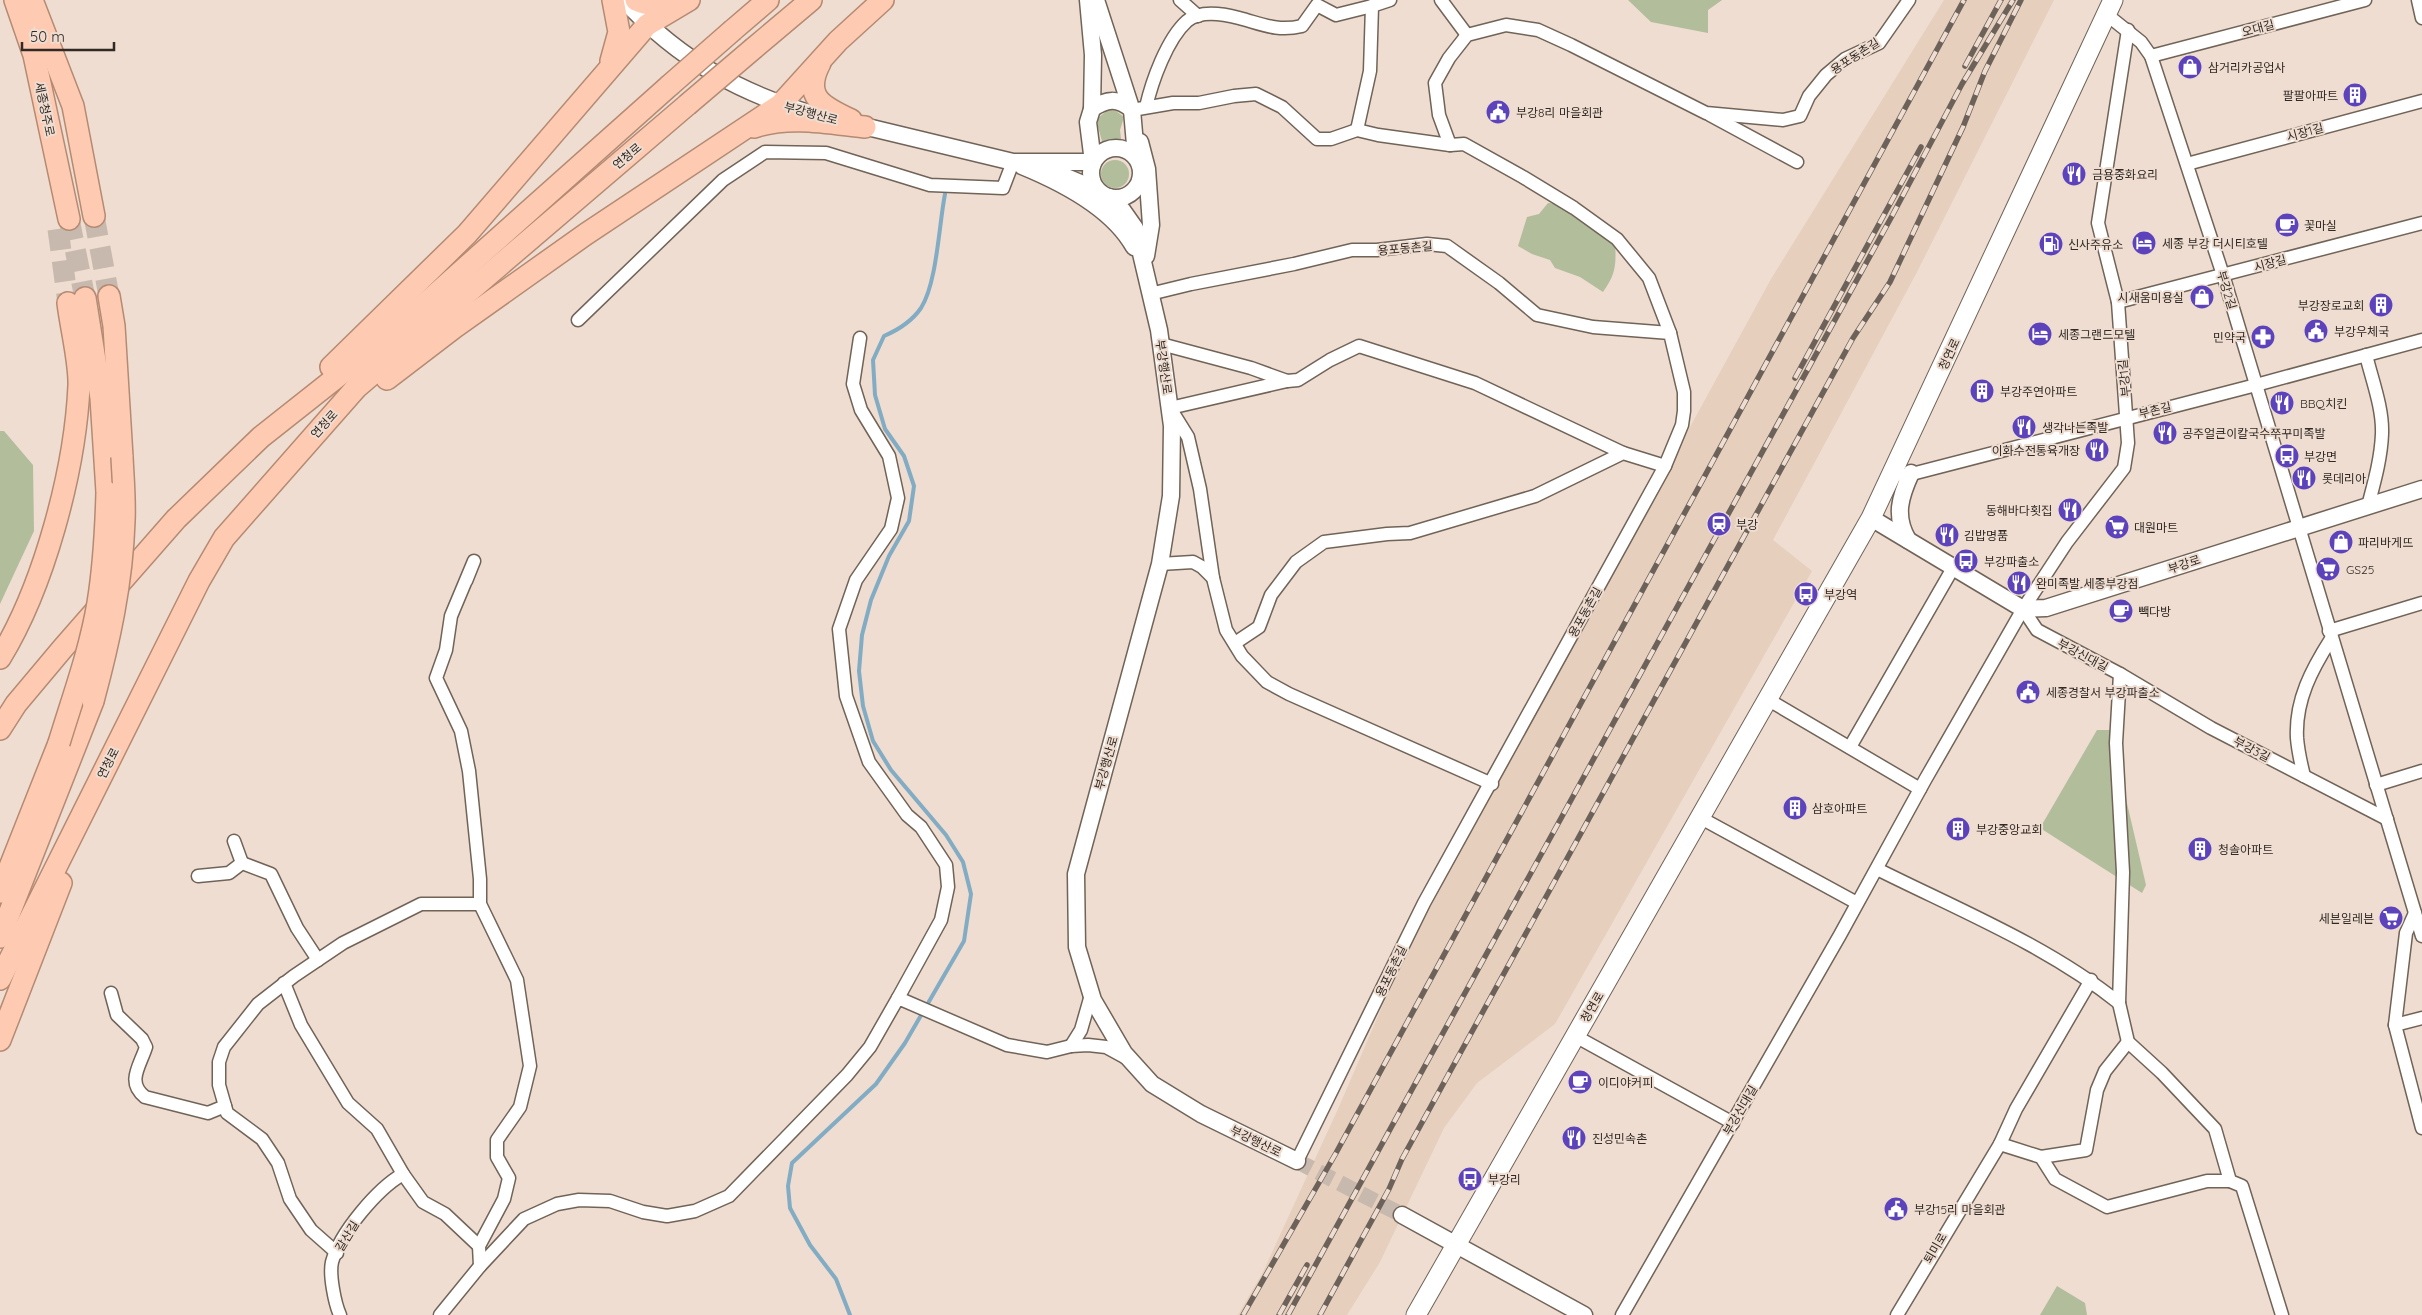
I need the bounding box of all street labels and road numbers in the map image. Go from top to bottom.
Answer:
street label: 오대길 [2240,16,2276,40]
street label: 용포동촌길 [1828,35,1882,77]
street label: 세종청주로 [32,80,58,138]
street label: 부강행산로 [782,99,840,127]
street label: 시장1길 [2285,120,2325,144]
street label: 연청로 [609,140,645,172]
street label: 용포동촌길 [1377,238,1433,258]
street label: 시장길 [2252,251,2288,275]
street label: 부강2길 [2214,269,2240,311]
street label: 청연로 [1935,336,1963,372]
street label: 부강행산로 [1153,339,1175,395]
street label: 부강1길 [2115,359,2133,397]
street label: 부촌길 [2137,399,2173,421]
street label: 연청로 [307,407,341,441]
street label: 부강로 [2166,552,2202,576]
street label: 용포동촌길 [1565,584,1605,640]
street label: 부강신대길 [2055,635,2111,675]
street label: 부강3길 [2231,733,2273,765]
street label: 부강행산로 [1091,734,1121,792]
street label: 연청로 [94,745,122,781]
street label: 용포동촌길 [1372,943,1410,999]
street label: 청연로 [1577,989,1607,1025]
street label: 부강신대길 [1720,1082,1760,1138]
street label: 부강행산로 [1228,1122,1284,1160]
street label: 갈산길 [332,1218,362,1254]
street label: 퇴미로 [1920,1230,1950,1266]

